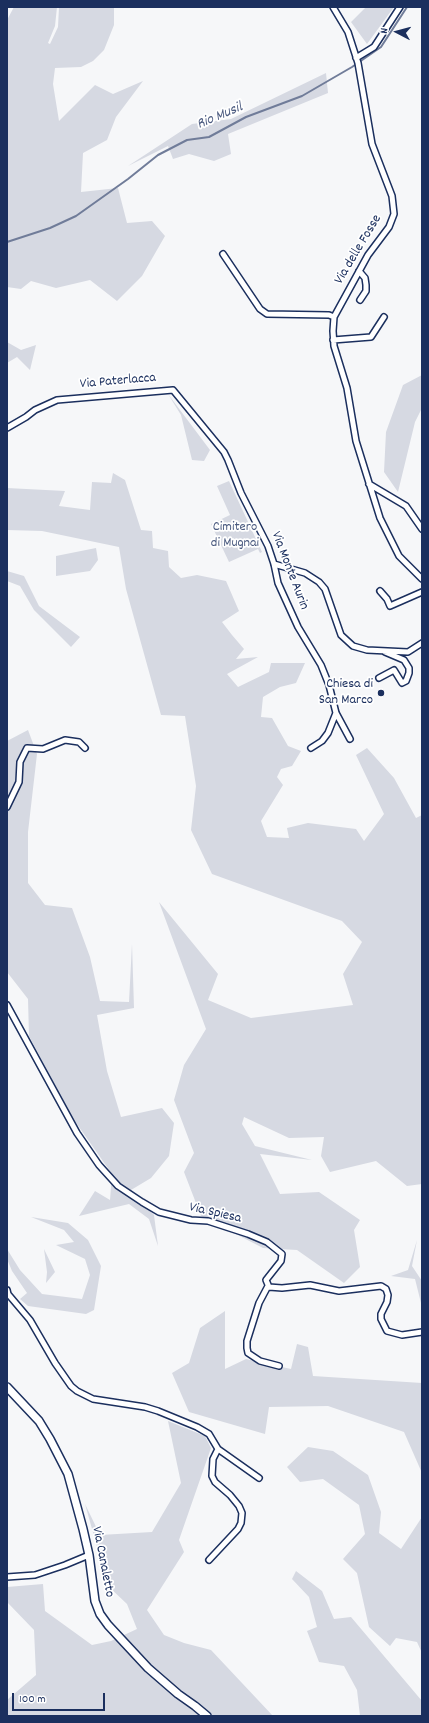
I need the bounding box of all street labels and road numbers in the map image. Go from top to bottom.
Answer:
street label: Via delle Fosse [332,212,386,288]
street label: Via Paterlacca [79,370,157,394]
street label: Via Monte Aurin [266,530,312,612]
street label: Via Spiesa [187,1200,243,1228]
street label: Via Canaletto [87,1525,117,1599]

